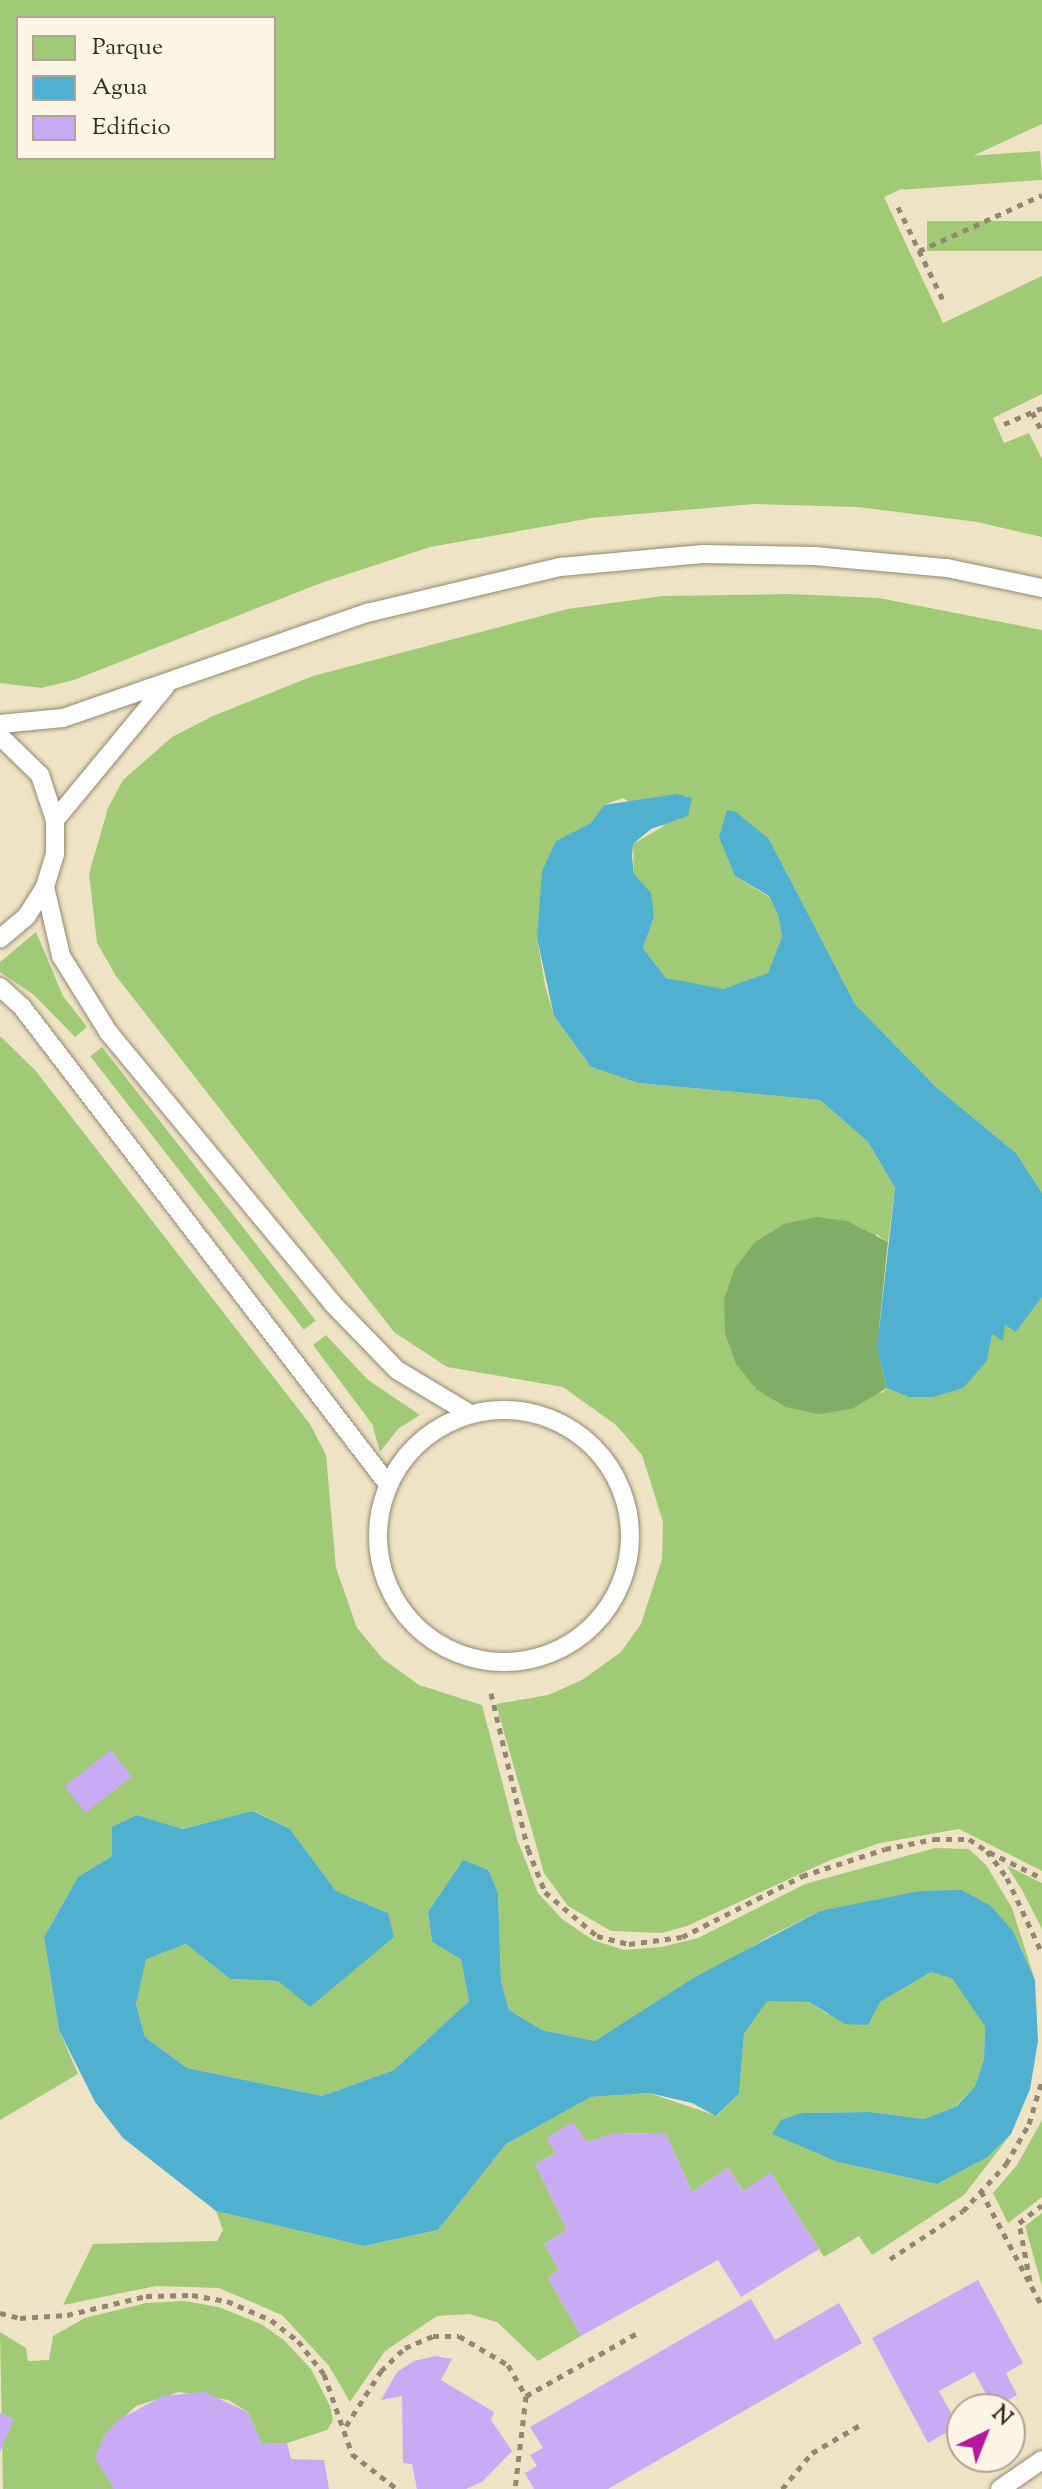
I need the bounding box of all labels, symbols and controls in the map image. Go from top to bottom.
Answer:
legend [16,16,276,160]
text: Parque [92,31,163,65]
text: Agua [92,71,148,105]
text: Edificio [92,111,171,145]
north arrow [946,2393,1026,2473]
text: N [984,2399,1018,2435]

